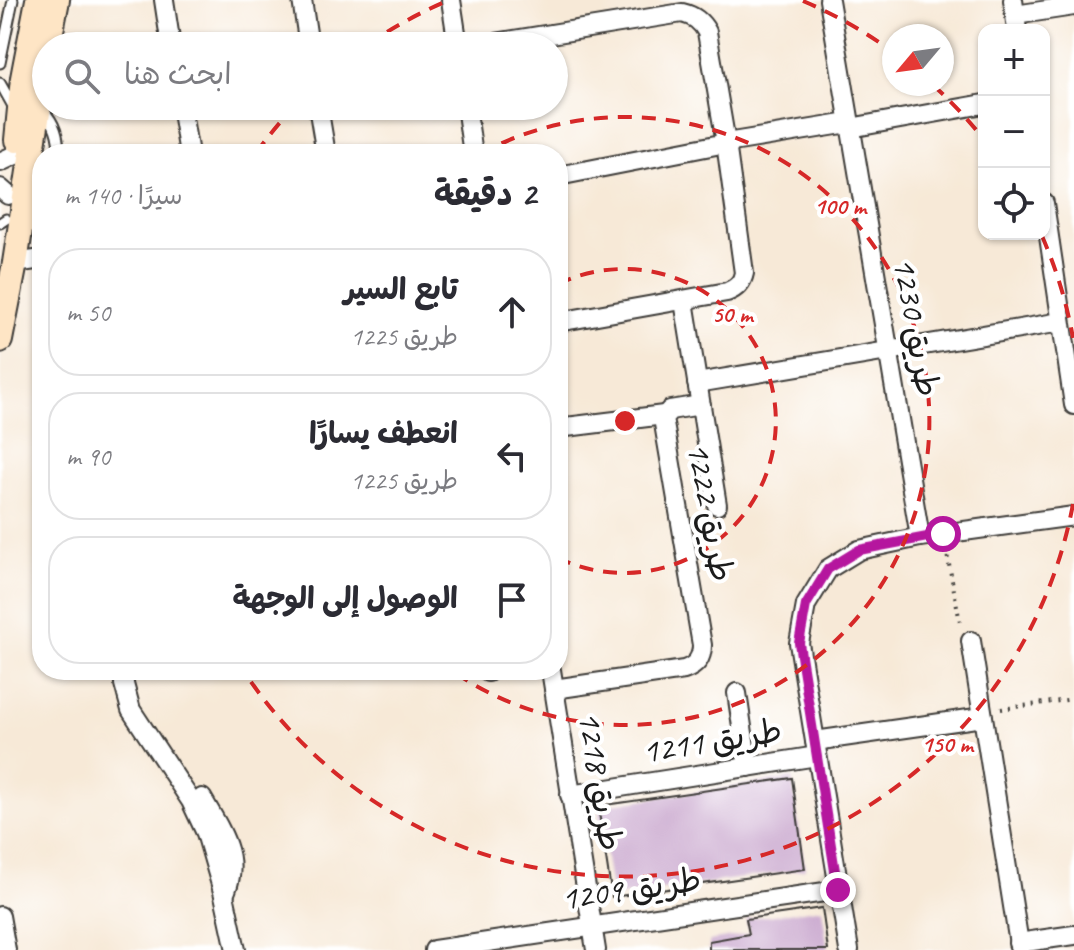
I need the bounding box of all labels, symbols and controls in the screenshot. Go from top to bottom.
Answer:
north arrow [882,24,954,96]
map controls [978,24,1050,240]
button: + [978,24,1050,96]
search box [32,32,568,120]
icon: search [60,54,104,98]
text: ابحث هنا [124,55,232,93]
button: − [978,96,1050,168]
button: locate [978,168,1050,240]
text: 2 دقيقة [434,172,536,215]
text: سيرًا · 140 m [64,179,183,212]
text: 100 m [814,191,868,221]
street label: طريق 1230 [883,254,950,400]
text: تابع السير [344,270,458,308]
icon: ahead [490,290,534,334]
text: 50 m [66,296,110,329]
text: 50 m [712,299,755,329]
text: طريق 1225 [350,320,458,353]
centre of rings [611,407,639,435]
text: انعطف يسارًا [309,414,458,452]
icon: left [490,434,534,478]
street label: طريق 1222 [677,439,744,585]
text: 90 m [66,440,110,473]
text: طريق 1225 [350,464,458,497]
route start [925,516,961,552]
icon: arrive [490,578,534,622]
text: الوصول إلى الوجهة [233,579,458,617]
street label: طريق 1218 [568,708,633,854]
street label: طريق 1211 [639,708,785,773]
text: 150 m [921,729,975,759]
street label: طريق 1209 [558,857,704,920]
route end [820,872,856,908]

